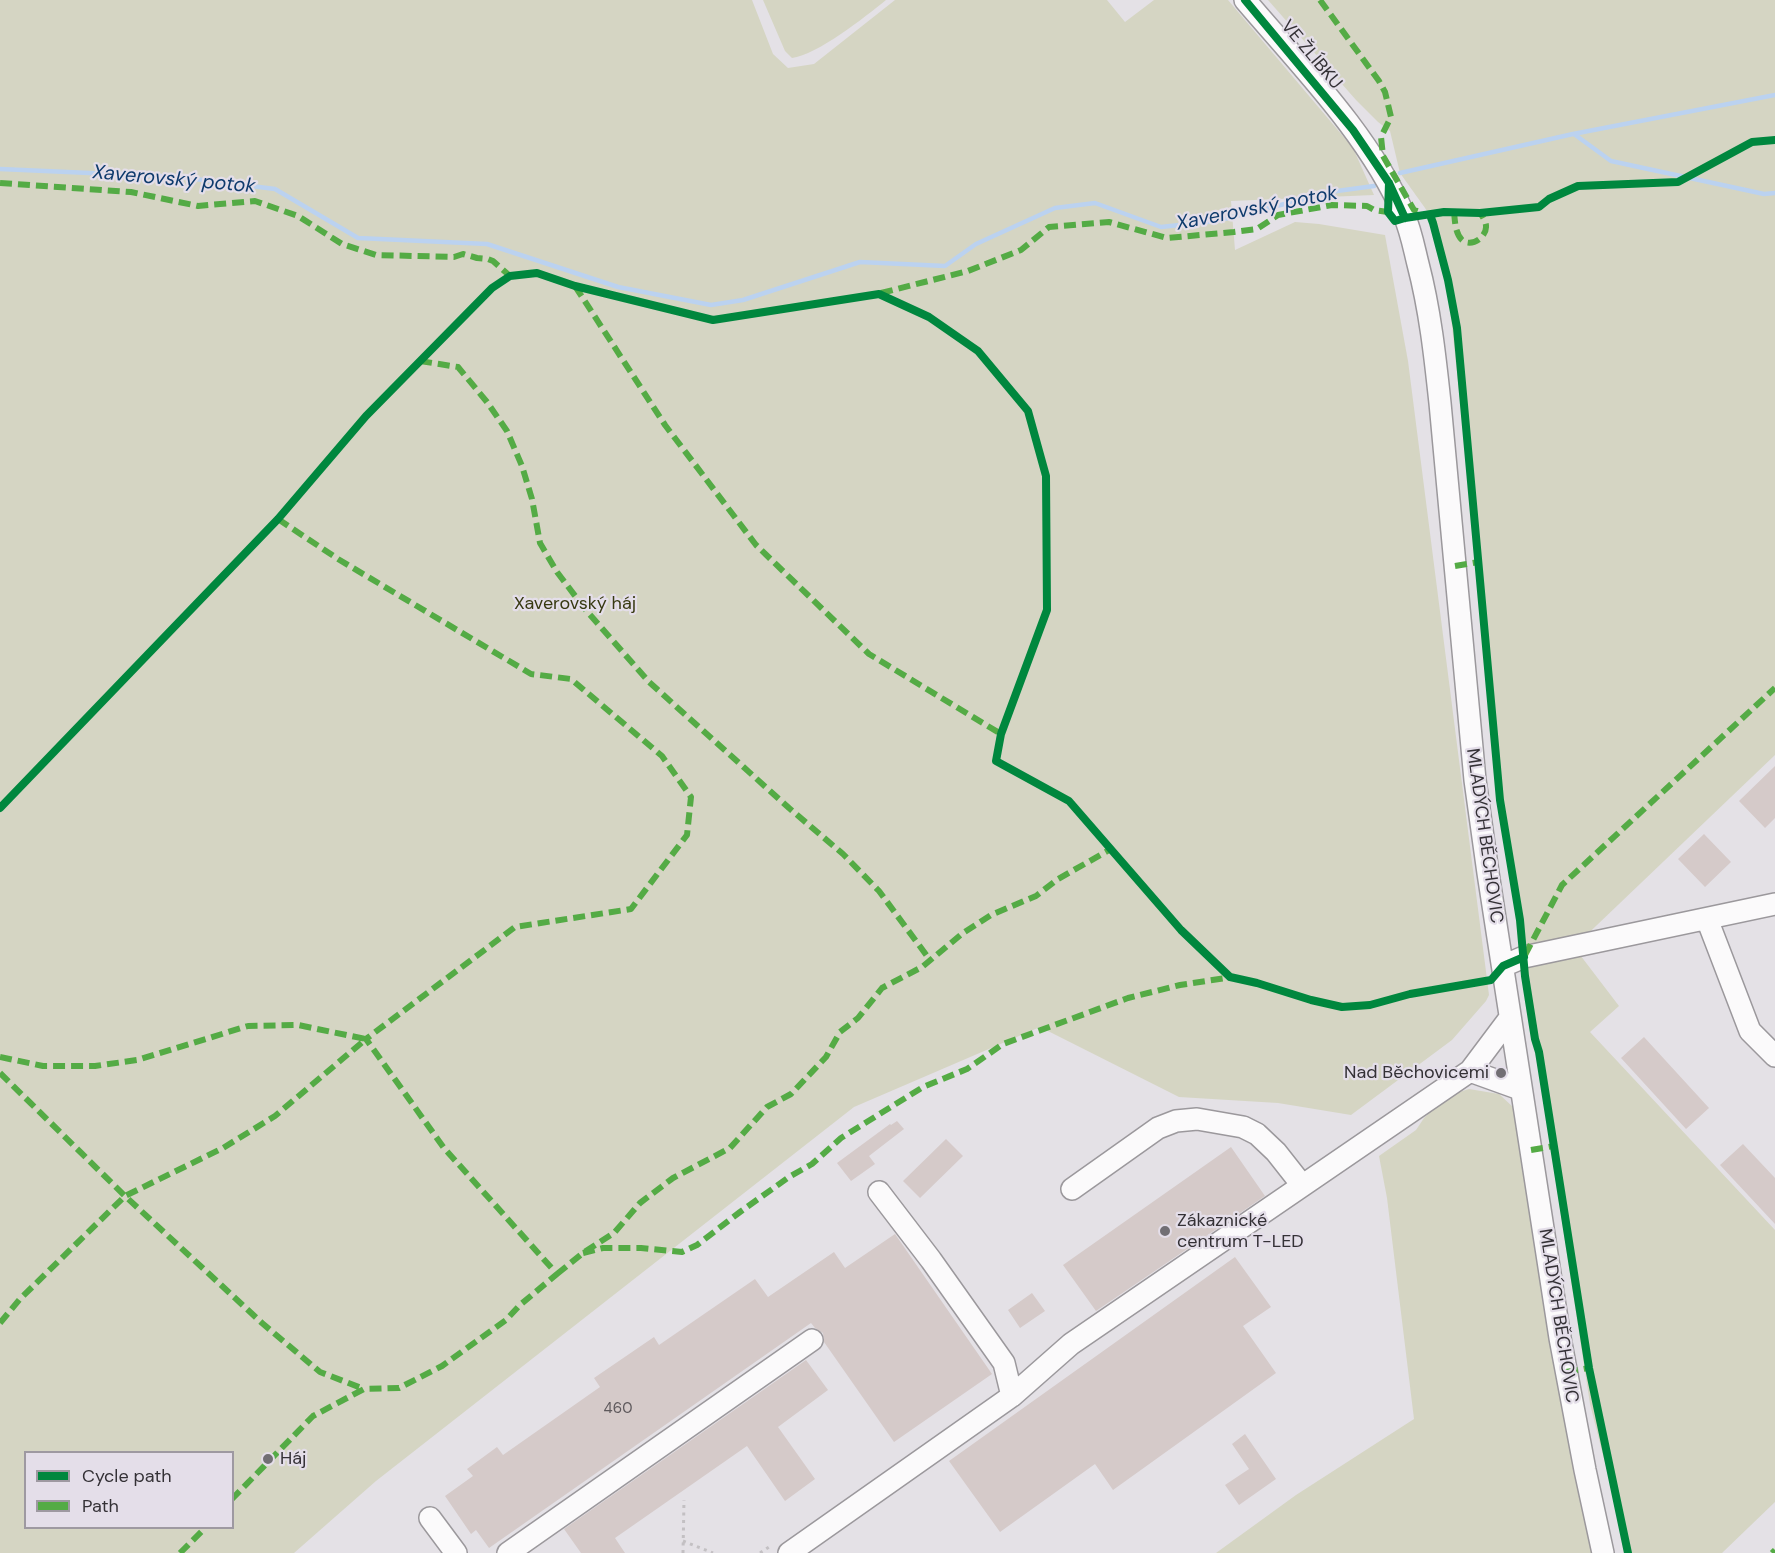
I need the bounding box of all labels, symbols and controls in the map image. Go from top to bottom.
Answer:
street label: VE ŽLÍBKU [1276,16,1346,94]
water label: Xaverovský potok [91,161,257,199]
water label: Xaverovský potok [1174,182,1340,236]
park label: Xaverovský háj [514,593,636,615]
street label: MLADÝCH BĚCHOVIC [1461,747,1507,925]
place label: Nad Běchovicemi [1344,1062,1489,1084]
marker: Nad Běchovicemi [1494,1066,1508,1080]
place label: Zákaznické centrum T-LED [1177,1210,1304,1252]
marker: Zákaznické centrum T-LED [1158,1224,1172,1238]
street label: MLADÝCH BĚCHOVIC [1534,1227,1582,1405]
house number: 460 [604,1400,632,1418]
place label: Háj [280,1448,306,1470]
legend [24,1451,234,1529]
marker: Háj [261,1452,275,1466]
text: Cycle path [82,1464,172,1488]
text: Path [82,1494,119,1518]

